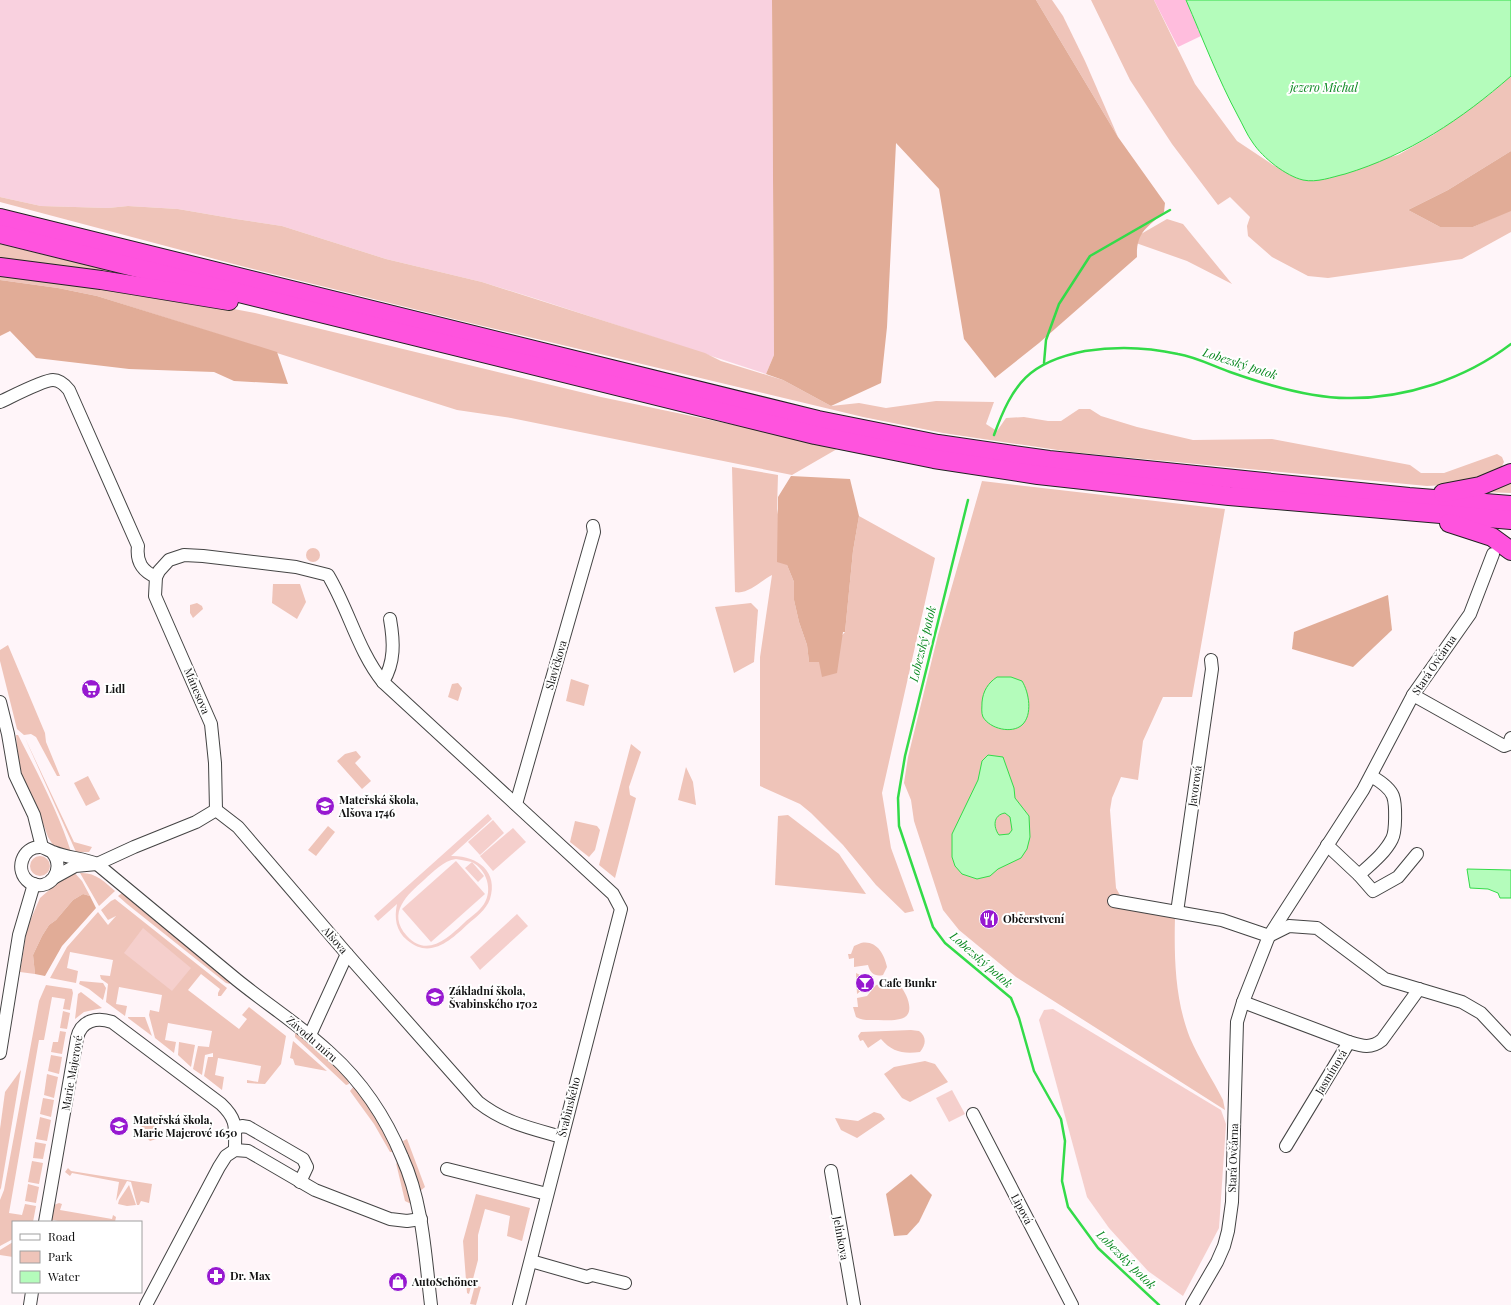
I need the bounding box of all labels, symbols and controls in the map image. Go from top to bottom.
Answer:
water label: jezero Michal [1288,79,1359,95]
water label: Lobezský potok [1200,343,1280,383]
water label: Lobezský potok [905,604,939,684]
street label: Stará Ovčárna [1408,631,1460,698]
street label: Slavíčkova [541,638,570,691]
street label: Mánesova [181,665,214,717]
supermarket icon: Lidl [80,678,102,700]
place label: Lidl [105,681,126,696]
street label: Javorová [1184,764,1205,809]
place label: Mateřská škola, Alšova 1746 [338,792,418,820]
school or university icon: Mateřská škola, Alšova 1746 [314,795,336,817]
restaurant icon: Občerstvení [978,908,1000,930]
place label: Občerstvení [1003,911,1065,926]
street label: Alšova [319,922,352,957]
water label: Lobezský potok [946,927,1016,991]
bar icon: Cafe Bunkr [854,972,876,994]
place label: Cafe Bunkr [879,975,937,990]
place label: Základní škola, Švabinského 1702 [449,983,538,1011]
school or university icon: Základní škola, Švabinského 1702 [424,986,446,1008]
street label: Závodu míru [284,1012,341,1065]
street label: Marie Majerové [57,1034,86,1112]
street label: Jasmínová [1311,1046,1350,1098]
street label: Švabinského [554,1075,583,1138]
place label: Mateřská škola, Marie Majerové 1650 [133,1112,237,1140]
school or university icon: Mateřská škola, Marie Majerové 1650 [108,1115,130,1137]
street label: Stará Ovčárna [1224,1122,1241,1193]
street label: Lipová [1008,1191,1037,1227]
street label: Jelínkova [830,1214,853,1262]
legend [12,1221,142,1293]
water label: Lobezský potok [1093,1226,1160,1292]
text: Road [48,1228,75,1244]
text: Park [48,1248,73,1264]
pharmacy icon: Dr. Max [205,1265,227,1287]
text: Water [47,1268,81,1284]
place label: Dr. Max [230,1268,271,1283]
shop icon: AutoSchöner [387,1271,409,1293]
place label: AutoSchöner [411,1274,479,1289]

